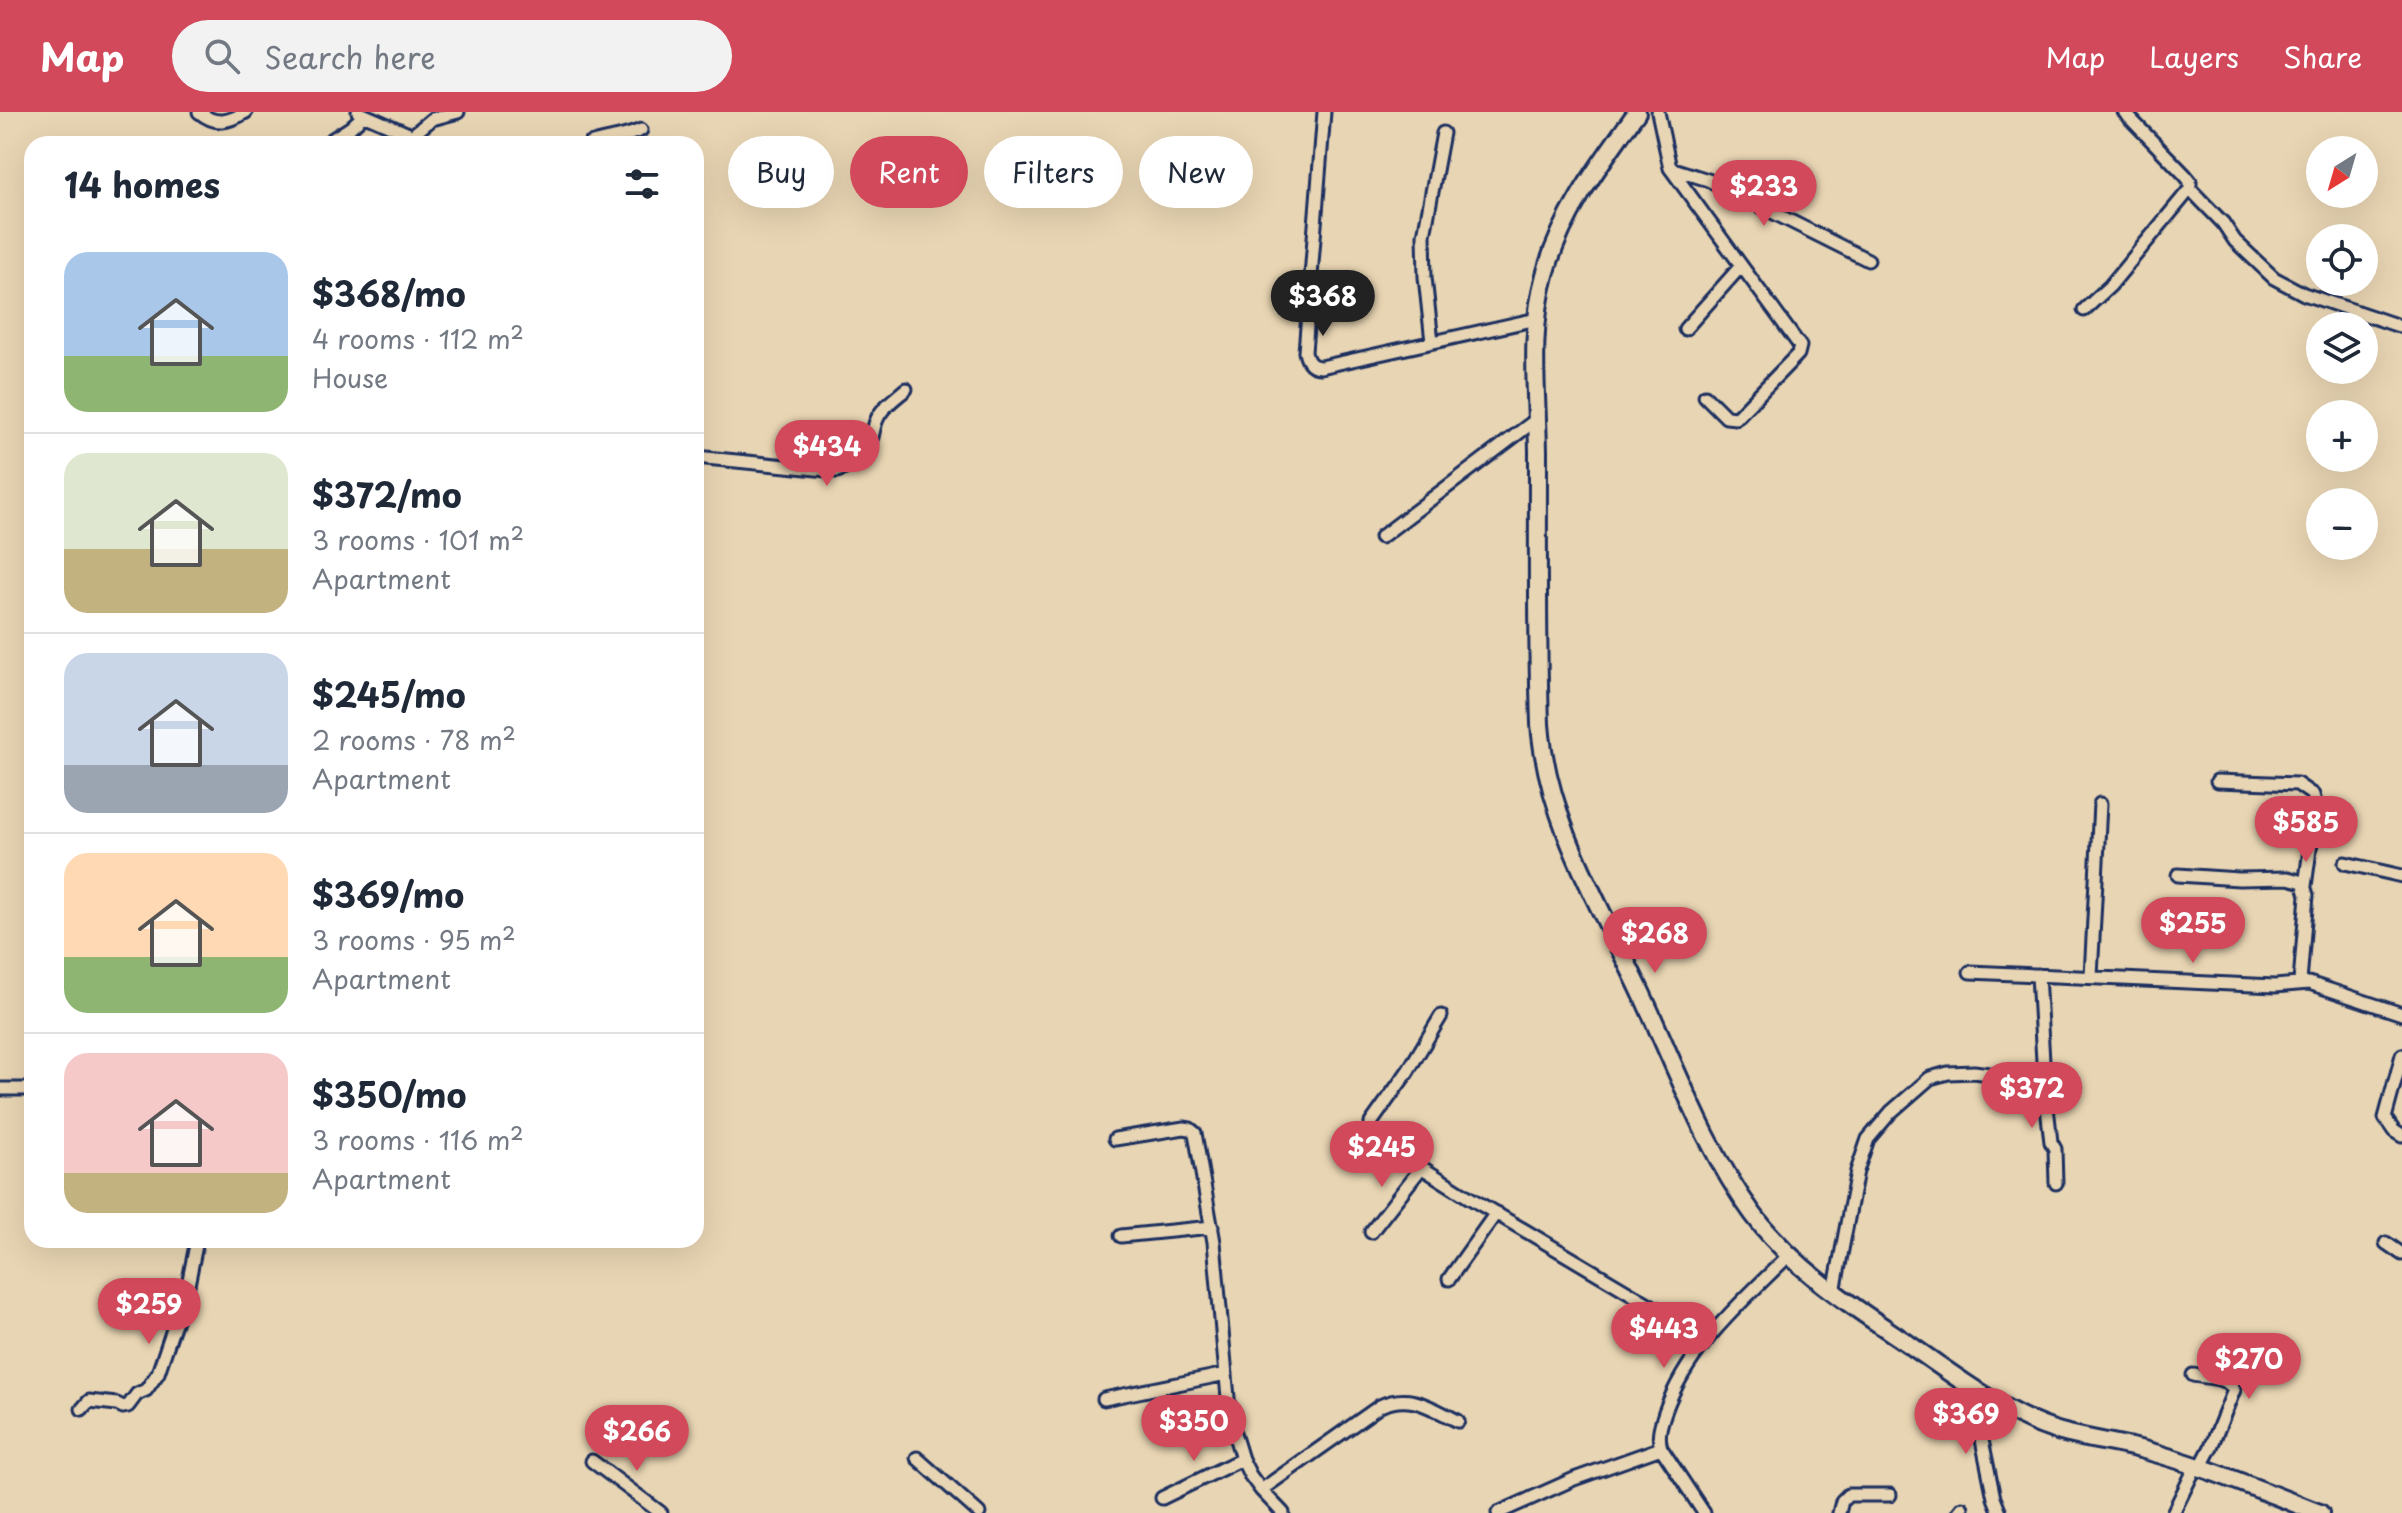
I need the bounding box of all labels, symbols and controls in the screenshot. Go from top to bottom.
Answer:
search box [172,20,732,92]
text: Map [40,28,124,85]
icon: search [200,34,244,78]
text: Search here [264,34,436,79]
text: Map [2045,35,2105,78]
text: Layers [2149,35,2239,78]
text: Share [2283,35,2362,78]
chip: Buy [728,136,834,208]
chip: Rent [850,136,968,208]
chip: Filters [984,136,1123,208]
chip: New [1139,136,1253,208]
north arrow [2306,136,2378,208]
map controls [2306,136,2378,560]
text: 14 homes [64,158,220,210]
pin: $233 [1717,160,1811,228]
icon: filters [620,162,664,206]
text: $233 [1730,166,1798,205]
button: locate [2306,224,2378,296]
text: $368/mo [312,267,466,319]
pin: $368 [1276,270,1370,338]
text: $368 [1289,276,1357,315]
icon: home [128,284,224,380]
button: layers [2306,312,2378,384]
text: 4 rooms · 112 m² [312,319,524,358]
text: House [312,358,388,397]
button: + [2306,400,2378,472]
pin: $434 [780,420,874,488]
text: $434 [793,426,861,465]
text: $372/mo [312,468,462,520]
icon: home [128,485,224,581]
button: − [2306,488,2378,560]
text: 3 rooms · 101 m² [312,520,524,559]
text: Apartment [312,559,451,598]
text: $245/mo [312,668,466,720]
icon: home [128,685,224,781]
text: 2 rooms · 78 m² [312,720,516,759]
text: Apartment [312,759,451,798]
pin: $585 [2259,796,2353,864]
text: $585 [2273,802,2339,841]
text: $369/mo [312,868,464,920]
icon: home [128,885,224,981]
pin: $255 [2146,897,2240,965]
text: $255 [2159,903,2227,942]
pin: $268 [1608,907,1702,975]
text: $268 [1621,913,1689,952]
text: 3 rooms · 95 m² [312,920,516,959]
text: Apartment [312,959,451,998]
pin: $372 [1985,1062,2079,1130]
text: $350/mo [312,1068,467,1120]
text: $372 [1999,1068,2065,1107]
icon: home [128,1085,224,1181]
text: 3 rooms · 116 m² [312,1120,524,1159]
pin: $245 [1335,1121,1429,1189]
text: $245 [1348,1127,1416,1166]
text: Apartment [312,1159,451,1198]
pin: $259 [102,1278,196,1346]
text: $259 [116,1284,182,1323]
pin: $443 [1617,1302,1711,1370]
text: $443 [1629,1308,1699,1347]
pin: $270 [2202,1333,2296,1401]
text: $270 [2215,1339,2283,1378]
pin: $369 [1919,1388,2013,1456]
text: $369 [1932,1394,2000,1433]
pin: $350 [1147,1395,1241,1463]
text: $350 [1159,1401,1229,1440]
pin: $266 [590,1405,684,1473]
text: $266 [603,1411,671,1450]

